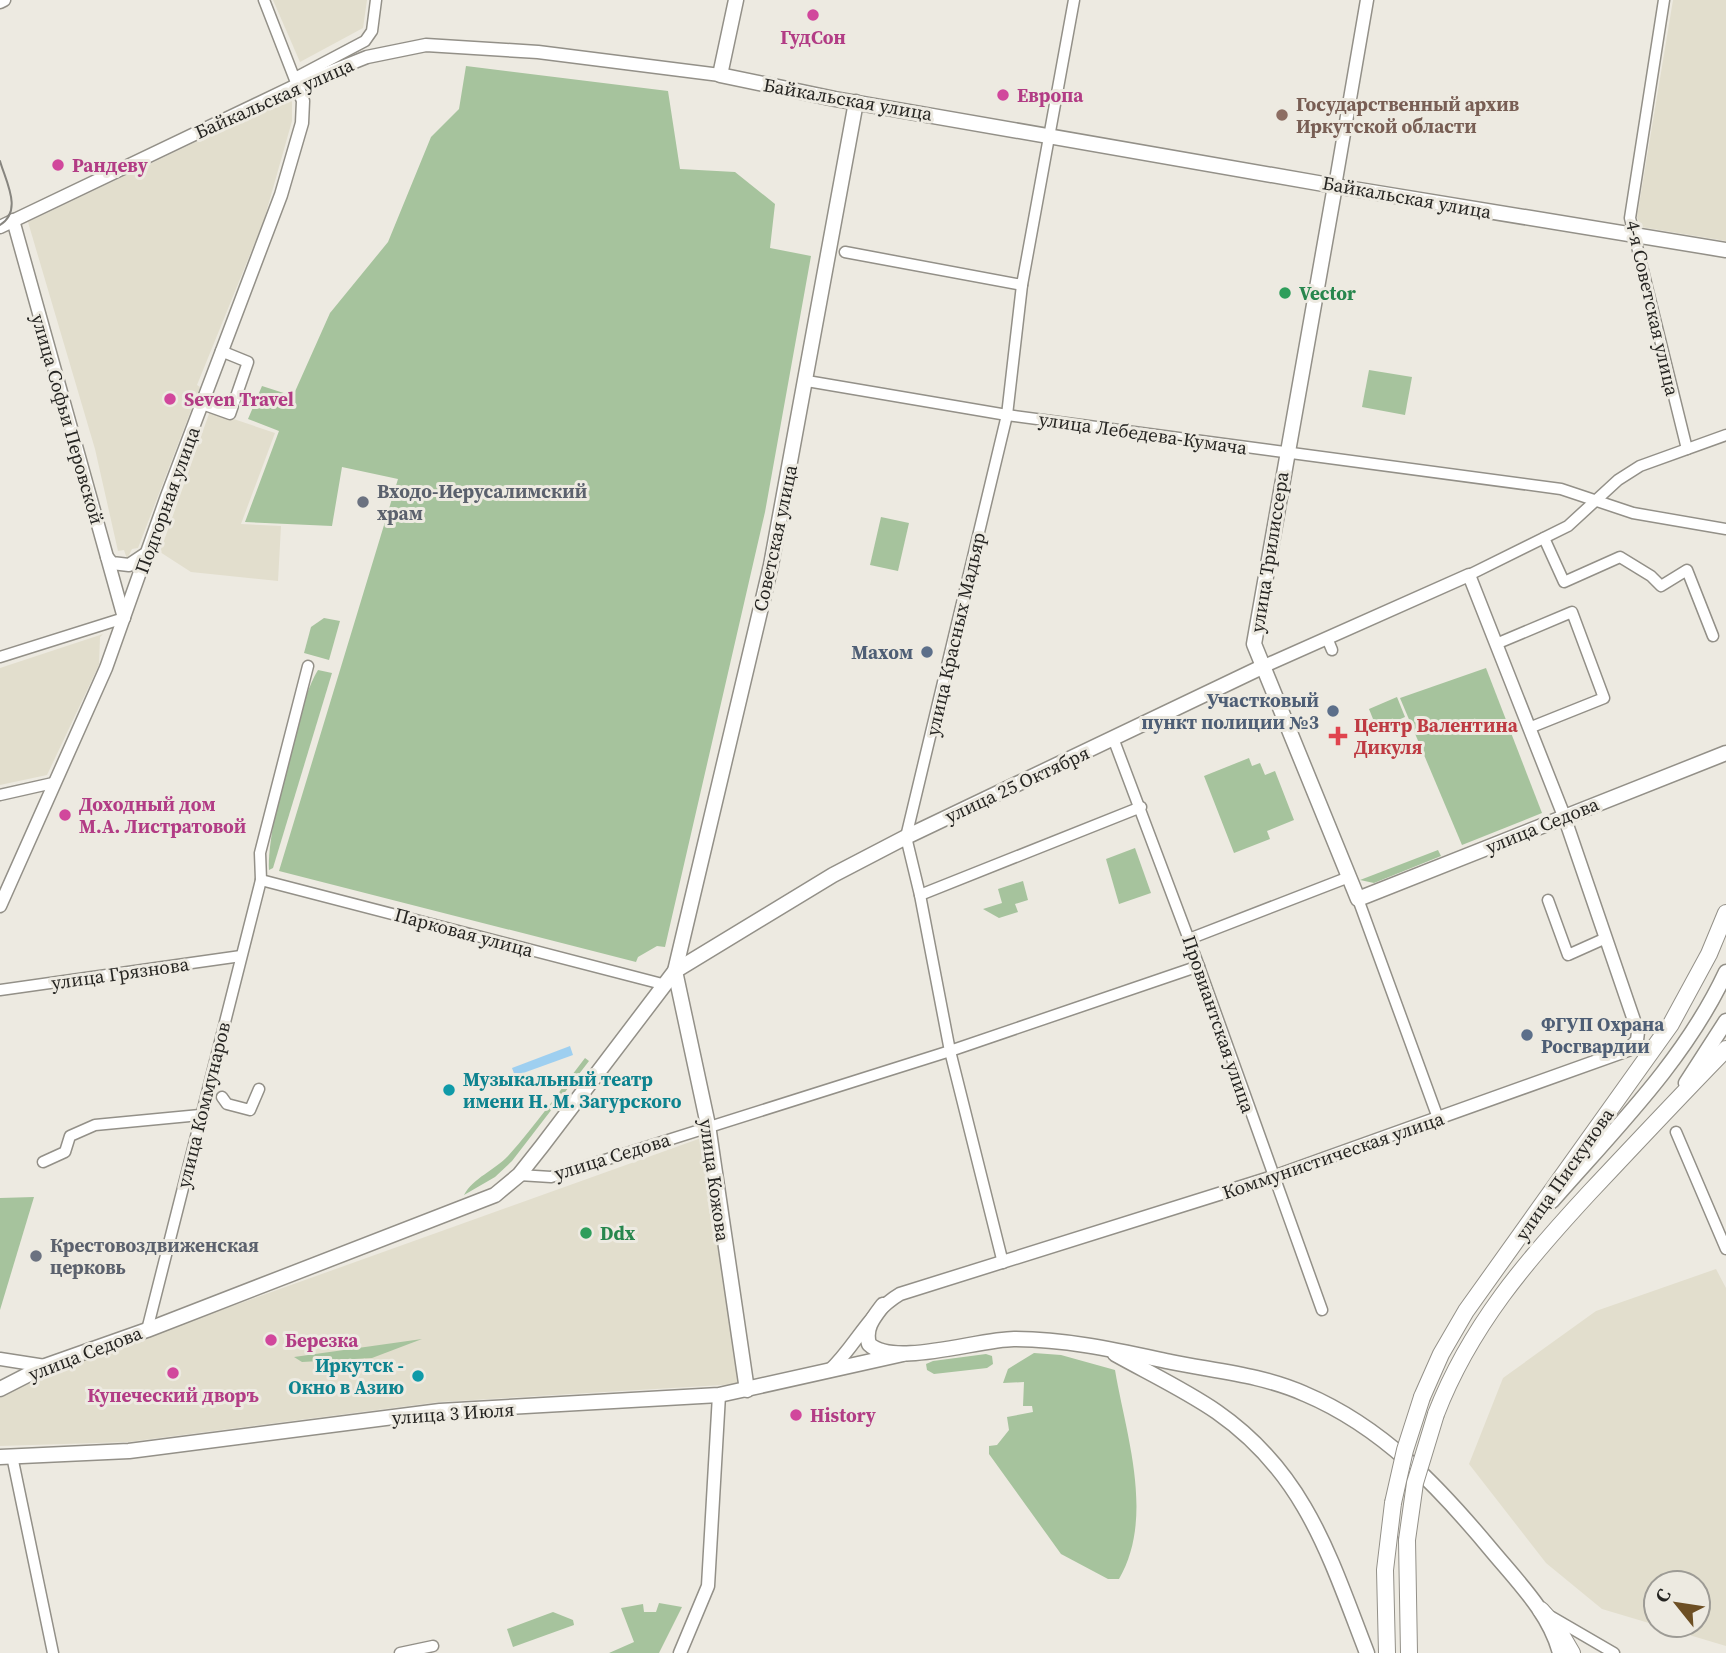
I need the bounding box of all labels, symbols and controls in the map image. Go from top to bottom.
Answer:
marker: ГудСон [805,7,821,23]
place label: ГудСон [780,24,846,50]
street label: Байкальская улица [190,51,358,145]
street label: Байкальская улица [761,71,935,127]
place label: Европа [1017,82,1084,108]
marker: Европа [995,87,1011,103]
place label: Государственный архив Иркутской области [1296,91,1519,139]
marker: Государственный архив Иркутской области [1274,107,1290,123]
place label: Рандеву [72,152,149,178]
marker: Рандеву [50,157,66,173]
street label: Байкальская улица [1320,169,1494,225]
street label: 4-я Советская улица [1620,218,1686,399]
place label: Vector [1299,280,1356,306]
marker: Vector [1277,285,1293,301]
street label: улица Софьи Перовской [25,311,111,527]
place label: Seven Travel [184,386,294,412]
marker: Seven Travel [162,391,178,407]
street label: улица Лебедева-Кумача [1037,405,1249,461]
street label: Подгорная улица [128,423,206,577]
street label: Советская улица [747,462,803,614]
street label: улица Трилиссера [1243,469,1295,634]
place label: Входо-Иерусалимский храм [377,478,587,526]
marker: Входо-Иерусалимский храм [355,494,371,510]
street label: улица Красных Мадьяр [919,530,991,738]
place label: Махом [851,639,913,665]
marker: Махом [919,644,935,660]
place label: Участковый пункт полиции №3 [1141,687,1319,735]
marker: Участковый пункт полиции №3 [1325,703,1341,719]
place label: Центр Валентина Дикуля [1354,712,1519,760]
marker: Центр Валентина Дикуля [1328,726,1348,746]
street label: улица 25 Октября [941,739,1093,829]
street label: улица Седова [1482,790,1603,860]
place label: Доходный дом М.А. Листратовой [79,791,246,839]
marker: Доходный дом М.А. Листратовой [57,807,73,823]
street label: Парковая улица [392,901,537,963]
street label: Провиантская улица [1176,932,1262,1117]
street label: улица Грязнова [49,950,191,996]
place label: ФГУП Охрана Росгвардии [1541,1011,1665,1059]
street label: улица Коммунаров [170,1019,236,1191]
marker: ФГУП Охрана Росгвардии [1519,1027,1535,1043]
place label: Музыкальный театр имени Н. М. Загурского [463,1066,682,1114]
marker: Музыкальный театр имени Н. М. Загурского [441,1082,457,1098]
street label: улица Пискунова [1509,1102,1620,1245]
street label: Коммунистическая улица [1219,1105,1448,1205]
street label: улица Кожова [694,1117,737,1243]
street label: улица Седова [551,1126,673,1186]
place label: Ddx [600,1220,636,1246]
marker: Ddx [578,1225,594,1241]
place label: Крестовоздвиженская церковь [50,1232,259,1280]
marker: Крестовоздвиженская церковь [28,1248,44,1264]
street label: улица Седова [24,1319,146,1387]
place label: Березка [285,1327,359,1353]
marker: Березка [263,1332,279,1348]
place label: Иркутск - Окно в Азию [288,1352,404,1400]
marker: Купеческий дворъ [165,1365,181,1381]
marker: Иркутск - Окно в Азию [410,1368,426,1384]
place label: Купеческий дворъ [87,1382,259,1408]
street label: улица 3 Июля [391,1396,515,1430]
place label: History [810,1402,877,1428]
marker: History [788,1407,804,1423]
north arrow [1642,1569,1712,1639]
text: С [1648,1584,1677,1607]

